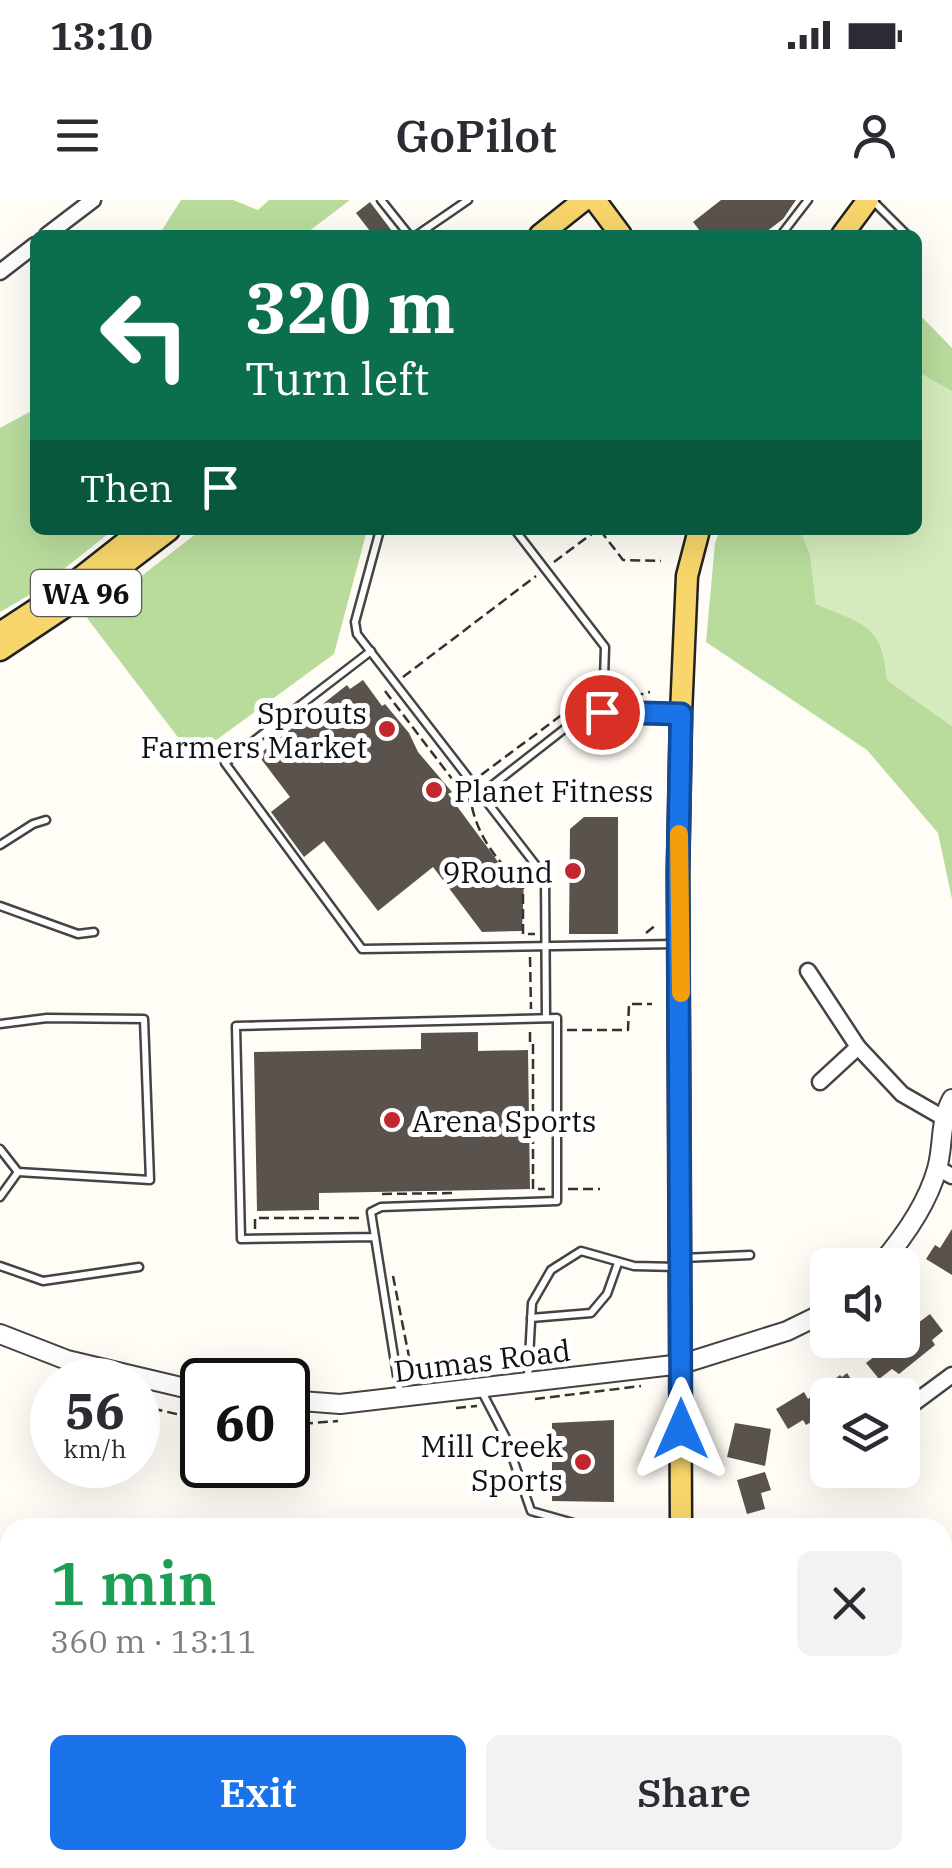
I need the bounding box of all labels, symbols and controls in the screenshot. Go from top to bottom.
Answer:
text: 13:10 [50,11,153,60]
text: GoPilot [395,106,557,164]
icon: menu [50,108,105,163]
icon: person [847,108,902,163]
text: 320 m [245,261,455,352]
icon: left [80,270,210,400]
text: Turn left [245,349,429,407]
icon: arrive [193,460,248,515]
text: Then [80,463,173,512]
road number: WA 96 [31,570,141,616]
pin [560,670,645,755]
icon: arrive [575,685,630,740]
place label: Sprouts Farmers Market [141,693,367,766]
marker: Sprouts Farmers Market [376,718,398,740]
place label: Planet Fitness [454,771,653,810]
marker: Planet Fitness [423,779,445,801]
place label: 9Round [442,852,553,891]
marker: 9Round [562,860,584,882]
place label: Arena Sports [412,1101,596,1140]
marker: Arena Sports [381,1109,403,1131]
map controls [810,1248,920,1488]
button: sound [810,1248,920,1358]
street label: Dumas Road [391,1330,573,1390]
speed limit sign: 60 [180,1358,310,1488]
position arrow [629,1377,733,1481]
text: 56 [65,1378,125,1443]
button: layers [810,1378,920,1488]
place label: Mill Creek Sports [420,1426,563,1499]
text: km/h [63,1432,127,1465]
marker: Mill Creek Sports [572,1451,594,1473]
text: 1 min [50,1543,217,1622]
button: close [797,1551,902,1656]
text: 360 m · 13:11 [50,1620,257,1662]
button: Exit [50,1735,466,1850]
button: Share [486,1735,902,1850]

